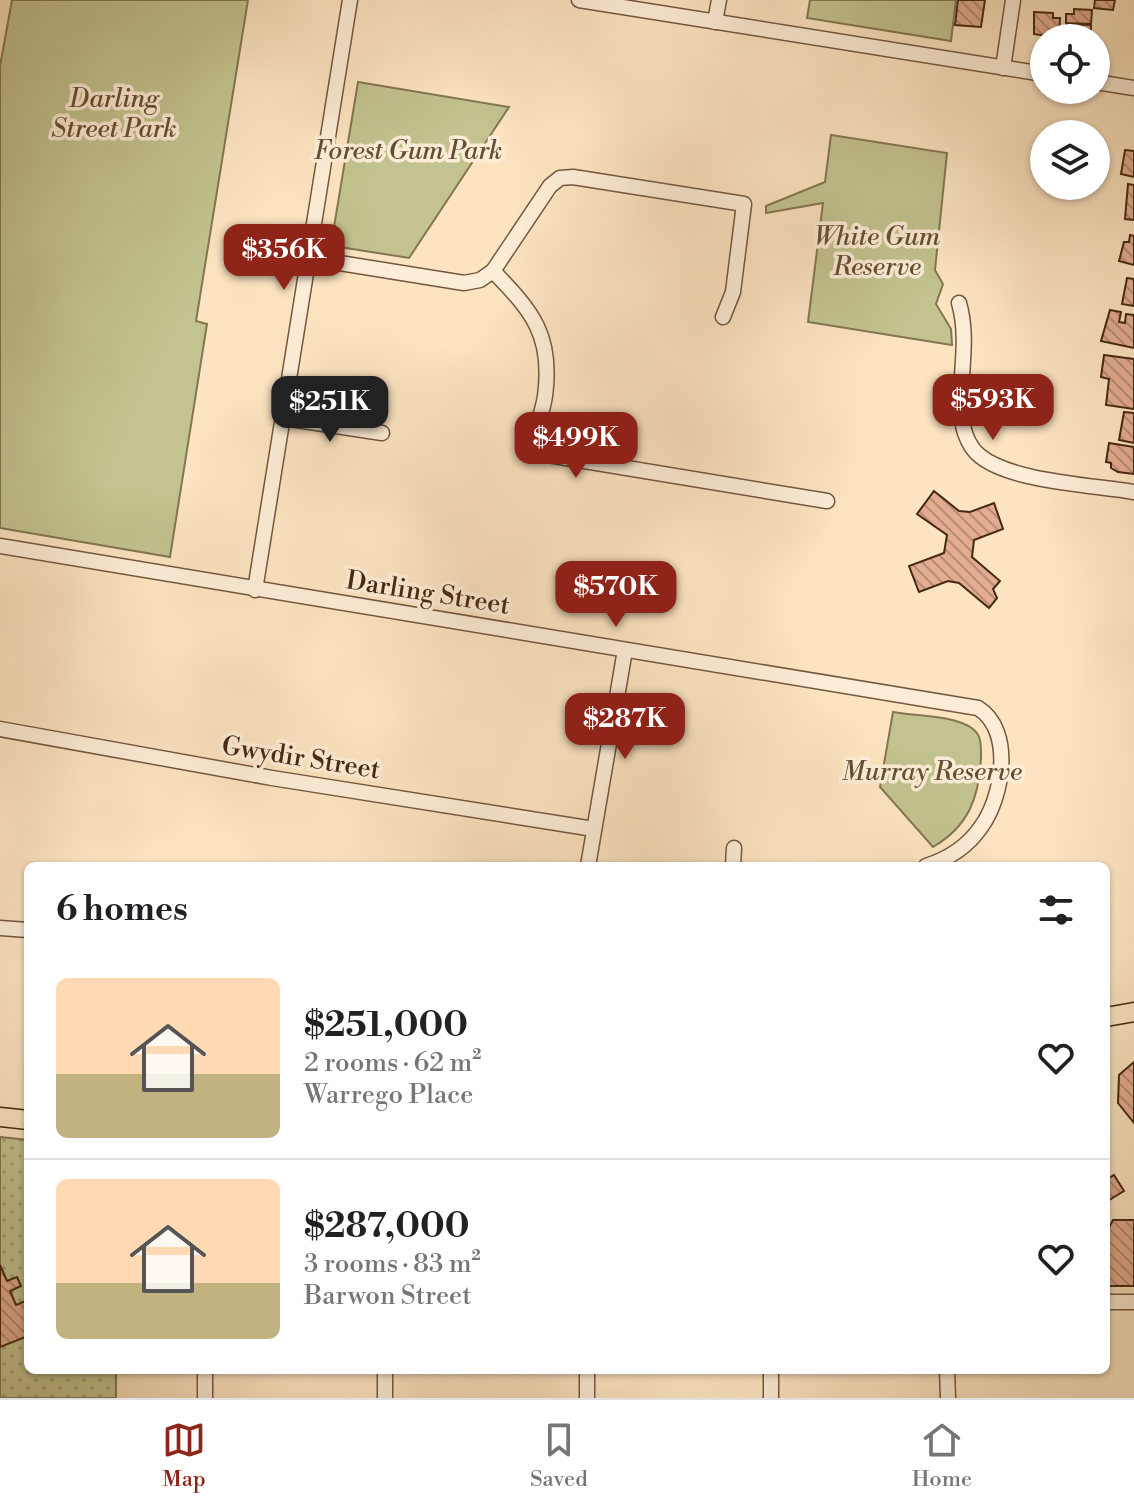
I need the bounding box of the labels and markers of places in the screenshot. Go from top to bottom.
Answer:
pin: $356K [228,224,340,292]
pin: $593K [937,374,1049,442]
pin: $251K [274,376,386,444]
pin: $499K [520,412,632,480]
pin: $570K [560,561,672,629]
pin: $287K [569,693,681,761]

